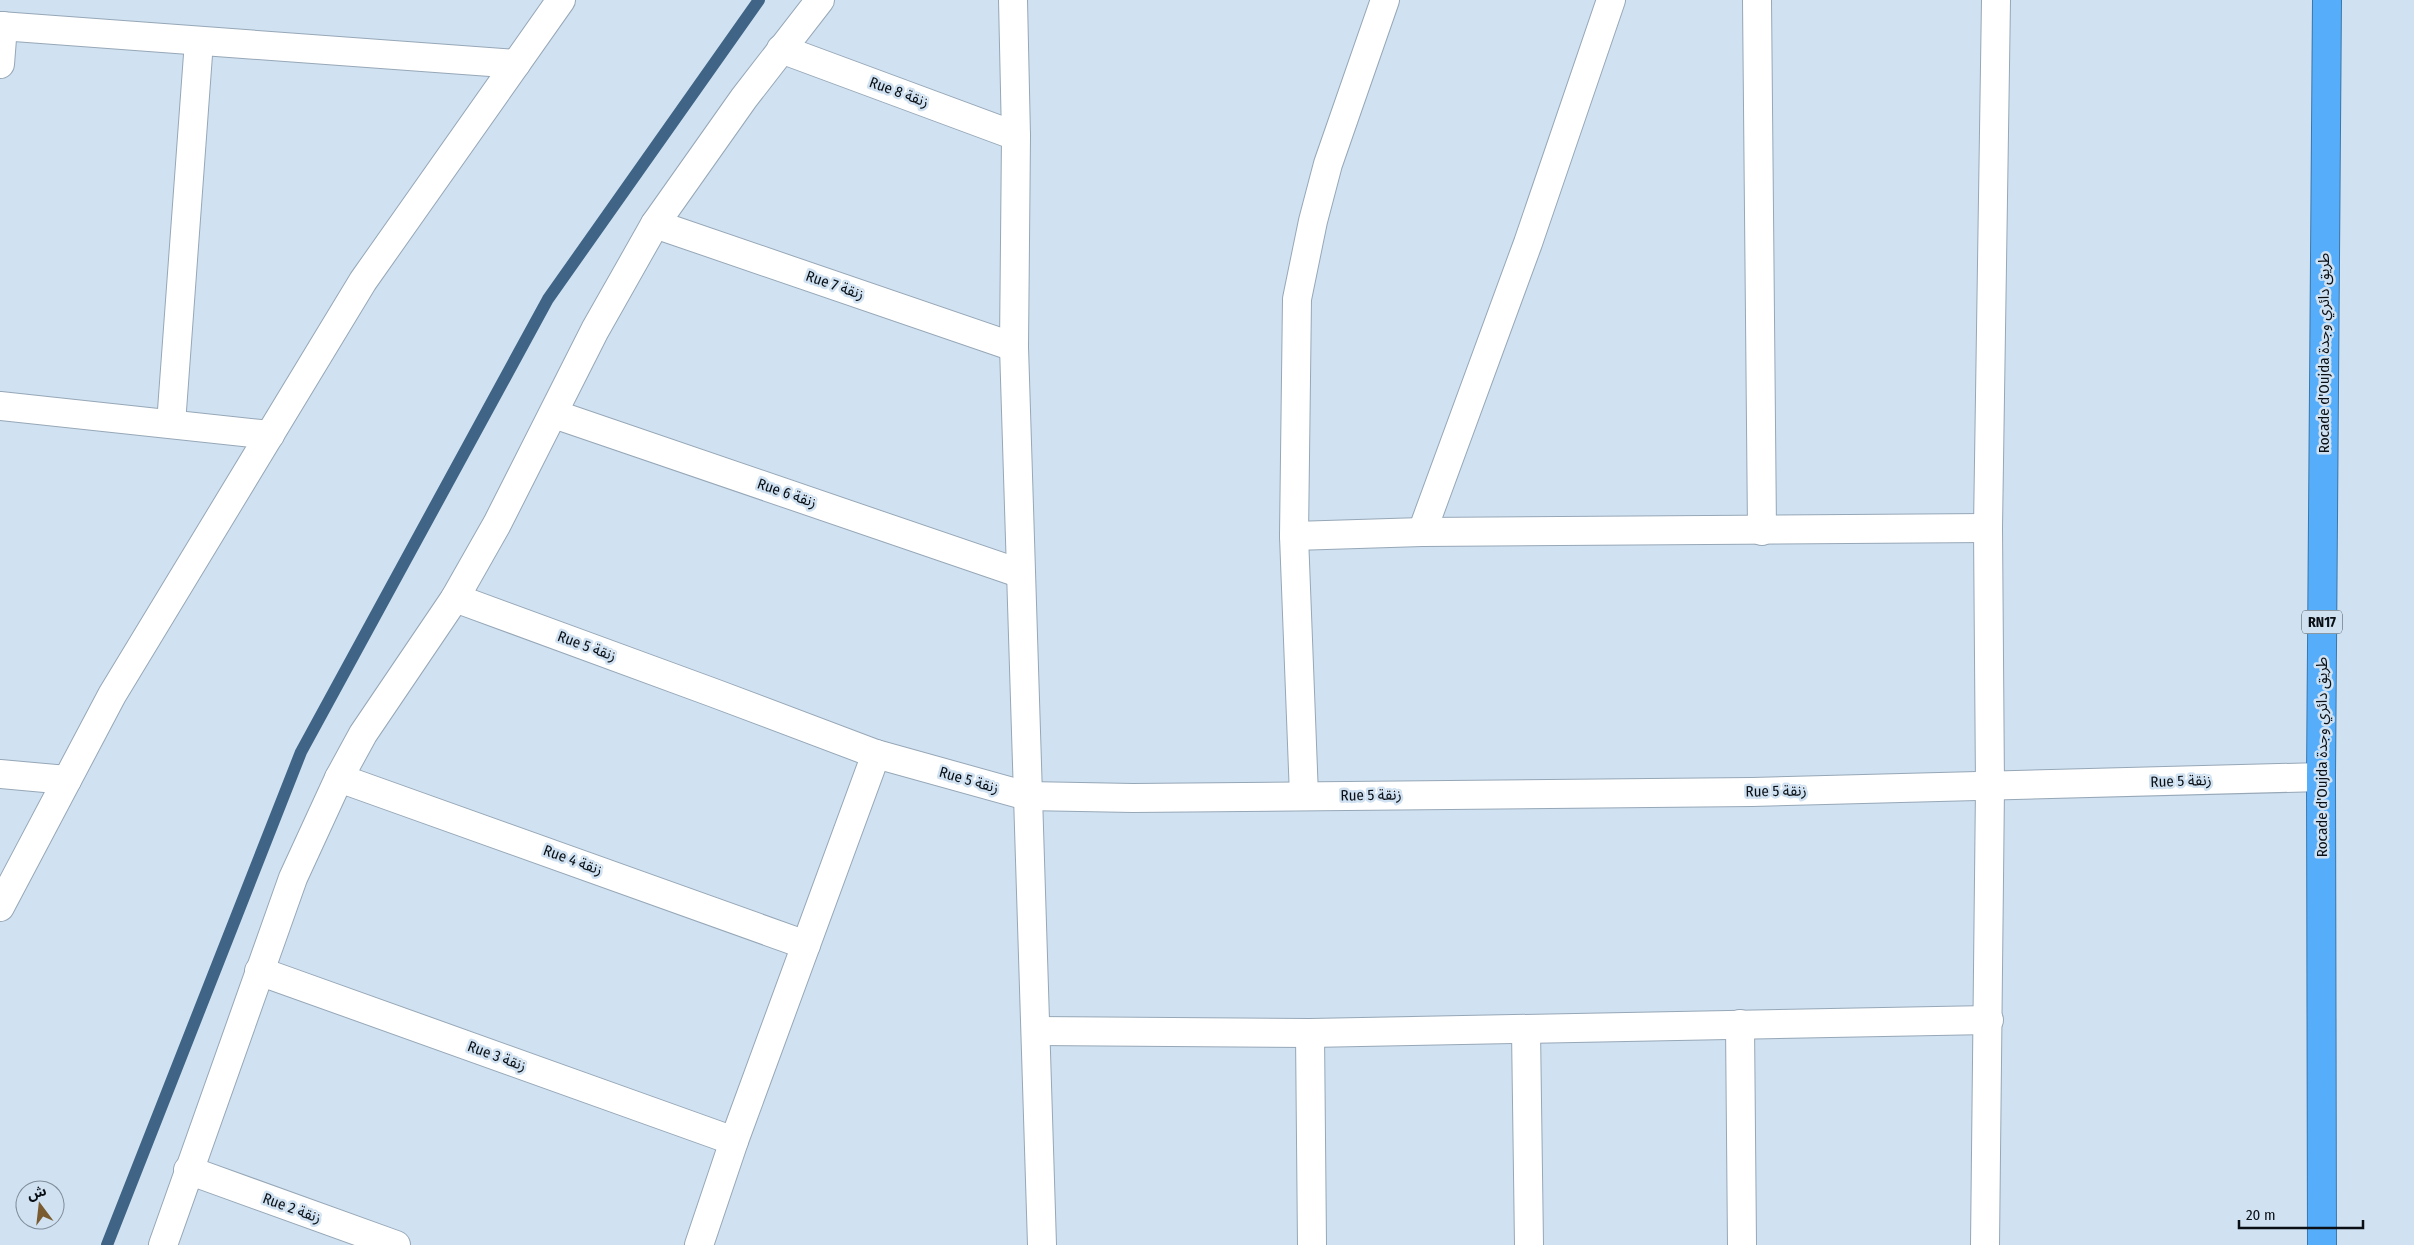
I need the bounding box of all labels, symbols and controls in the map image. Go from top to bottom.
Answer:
street label: Rue 8 زنقة [867,73,931,111]
street label: Rocade d'Oujda طريق دائري وجدة [2315,253,2335,453]
street label: Rue 7 زنقة [804,267,866,303]
street label: Rue 6 زنقة [755,474,819,512]
road number: RN17 [2302,610,2342,634]
street label: Rue 5 زنقة [555,627,619,665]
street label: Rocade d'Oujda طريق دائري وجدة [2313,657,2333,857]
street label: Rue 5 زنقة [937,763,1001,797]
street label: Rue 5 زنقة [2150,771,2212,791]
street label: Rue 5 زنقة [1745,781,1807,801]
street label: Rue 5 زنقة [1340,785,1402,805]
street label: Rue 4 زنقة [541,841,605,879]
street label: Rue 3 زنقة [465,1037,529,1075]
north arrow [15,1180,65,1230]
text: ش [25,1182,48,1204]
street label: Rue 2 زنقة [260,1189,324,1227]
scale bar [2239,1198,2363,1230]
text: 20 m [2246,1206,2276,1224]

